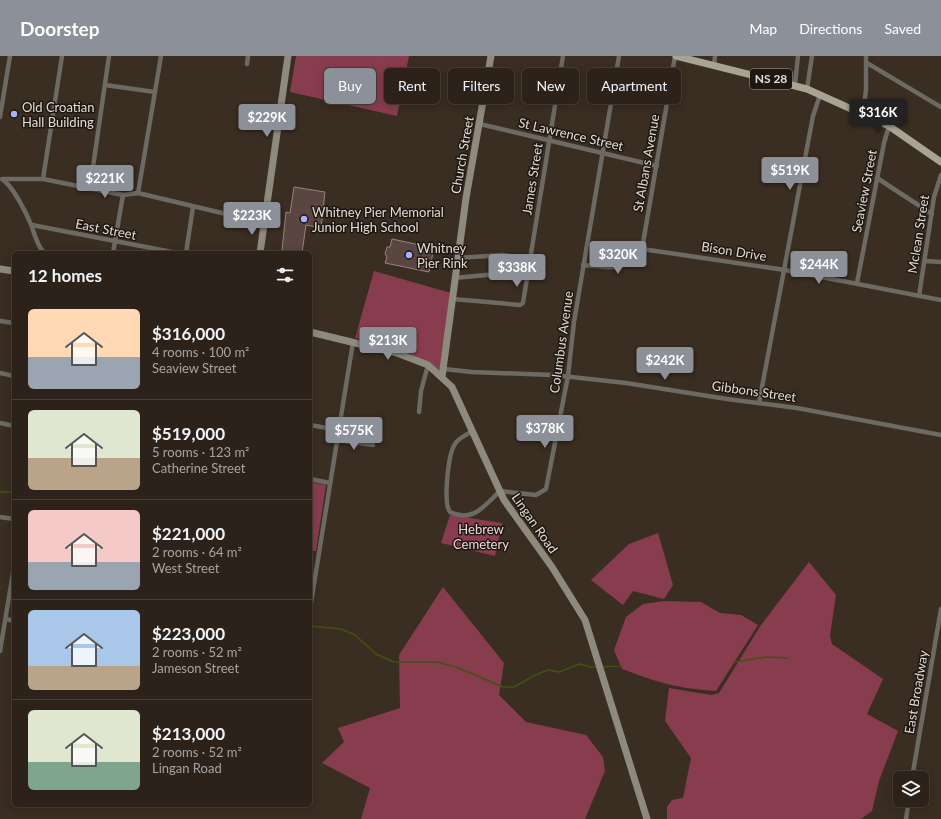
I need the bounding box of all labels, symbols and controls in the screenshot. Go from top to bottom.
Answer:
text: Doorstep [20,17,100,40]
text: Map [750,20,777,37]
text: Directions [799,20,862,37]
text: Saved [884,20,921,37]
chip: Buy [324,68,376,104]
chip: Rent [384,68,440,104]
chip: Filters [448,68,514,104]
chip: New [522,68,579,104]
chip: Apartment [587,68,681,104]
road number: NS 28 [750,69,792,89]
place label: Old Croatian Hall Building [22,99,95,130]
pin: $316K [850,99,906,133]
pin: $229K [239,104,295,138]
text: $316K [858,104,898,120]
marker: Old Croatian Hall Building [9,109,19,119]
text: $229K [247,109,287,125]
street label: St Albans Avenue [630,113,662,213]
street label: St Lawrence Street [517,114,625,154]
street label: Church Street [447,115,477,195]
street label: James Street [518,142,546,216]
street label: Seaview Street [848,148,880,234]
pin: $519K [762,157,818,191]
text: $519K [770,162,810,178]
pin: $221K [77,165,133,199]
text: $221K [85,170,125,186]
street label: Mclean Street [904,193,932,274]
pin: $223K [224,202,280,236]
place label: Whitney Pier Memorial Junior High School [312,204,444,235]
text: $223K [232,207,272,223]
marker: Whitney Pier Memorial Junior High School [299,214,309,224]
street label: East Street [74,215,138,243]
street label: Bison Drive [700,238,768,264]
place label: Whitney Pier Rink [417,240,468,271]
pin: $320K [590,241,646,275]
text: $320K [598,246,638,262]
marker: Whitney Pier Rink [404,250,414,260]
pin: $244K [791,251,847,285]
pin: $338K [489,254,545,288]
text: $244K [799,256,839,272]
text: $338K [497,259,537,275]
icon: filters [274,264,296,286]
text: 12 homes [28,265,102,286]
street label: Columbus Avenue [546,290,576,394]
text: $316,000 [152,323,225,344]
icon: home [60,325,108,373]
pin: $213K [360,327,416,361]
text: $213K [368,332,408,348]
text: 4 rooms · 100 m² [152,344,249,360]
pin: $242K [637,347,693,381]
text: $242K [645,352,685,368]
text: Seaview Street [152,360,236,376]
street label: Gibbons Street [711,377,798,405]
pin: $378K [517,415,573,449]
pin: $575K [326,417,382,451]
text: $378K [525,420,565,436]
text: $575K [334,422,374,438]
text: $519,000 [152,423,225,444]
icon: home [60,426,108,474]
text: 5 rooms · 123 m² [152,444,249,460]
text: Catherine Street [152,460,245,476]
street label: Lingan Road [508,490,562,556]
park label: Hebrew Cemetery [453,521,509,552]
text: $221,000 [152,523,225,544]
icon: home [60,526,108,574]
text: 2 rooms · 64 m² [152,544,242,560]
text: West Street [152,560,219,576]
text: $223,000 [152,623,225,644]
icon: home [60,626,108,674]
text: 2 rooms · 52 m² [152,644,242,660]
street label: East Broadway [901,649,931,735]
text: Jameson Street [152,660,239,676]
text: $213,000 [152,723,225,744]
icon: home [60,726,108,774]
text: 2 rooms · 52 m² [152,744,242,760]
text: Lingan Road [152,760,222,776]
map controls [893,771,929,807]
button: layers [893,771,929,807]

